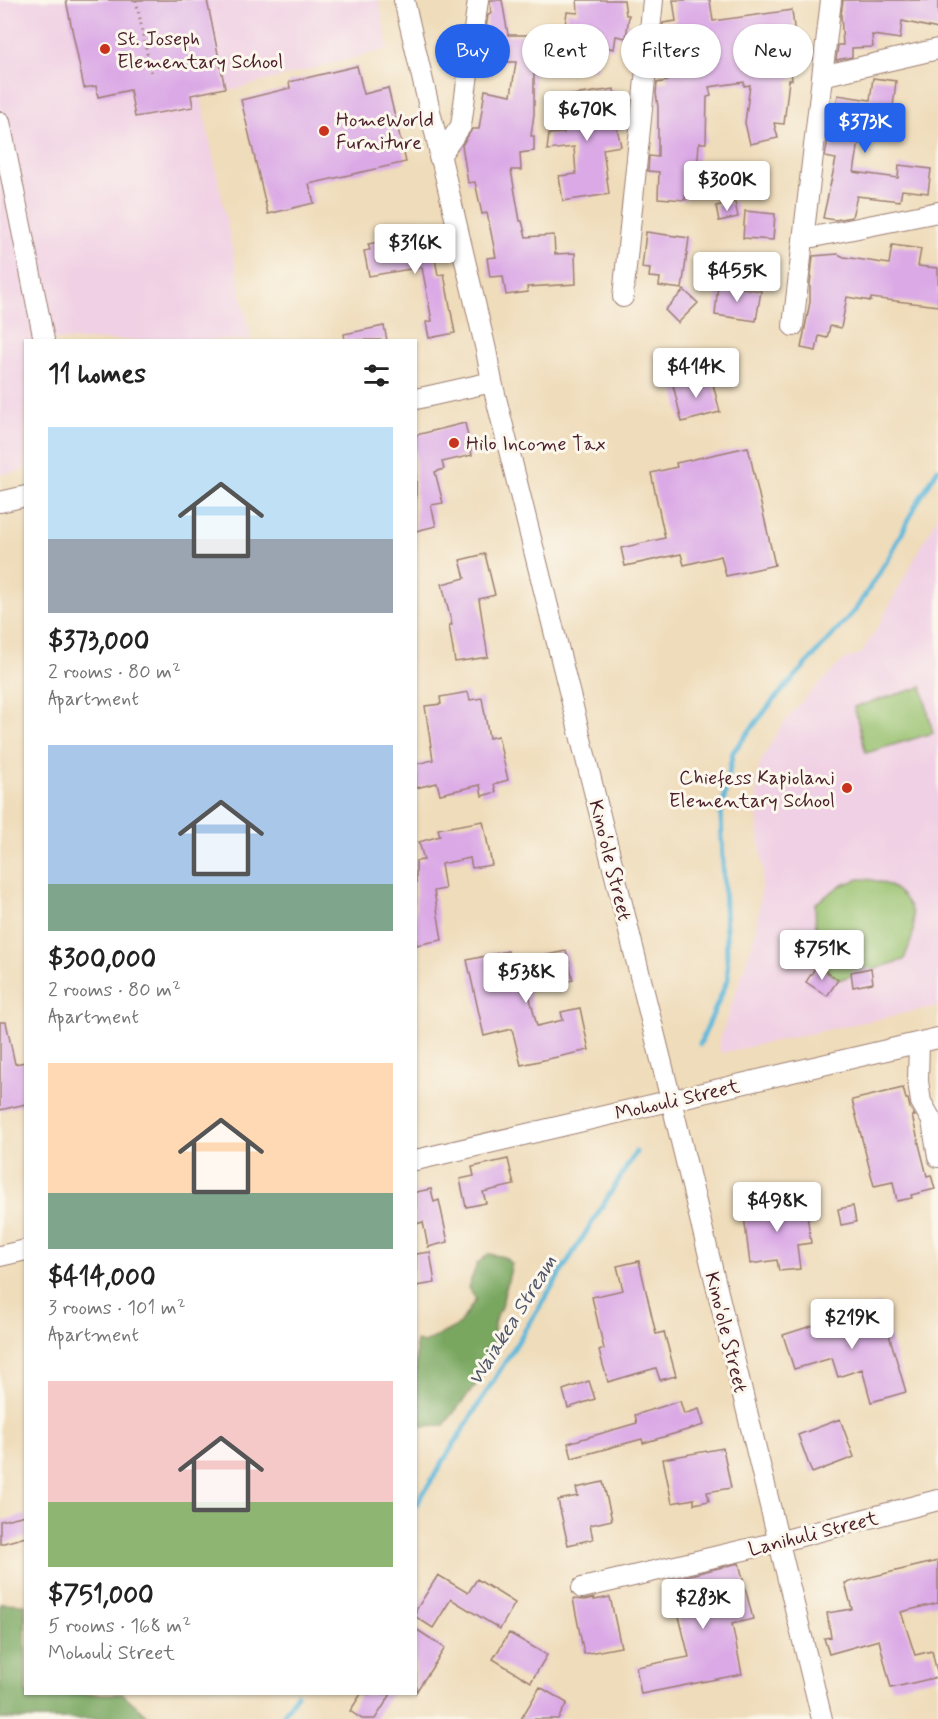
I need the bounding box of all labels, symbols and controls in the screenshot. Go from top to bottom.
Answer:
chip: Buy [435,24,510,78]
chip: Rent [522,24,609,78]
chip: Filters [621,24,721,78]
chip: New [733,24,813,78]
place label: St. Joseph Elementary School [117,26,283,76]
marker: St. Joseph Elementary School [98,42,112,56]
pin: $670K [545,91,629,142]
text: $670K [558,97,616,124]
pin: $373K [823,103,907,154]
place label: HomeWorld Furniture [336,107,434,157]
text: $373K [838,109,892,136]
marker: HomeWorld Furniture [317,124,331,138]
pin: $300K [685,161,769,212]
text: $300K [698,167,756,194]
pin: $316K [373,224,457,275]
text: $316K [389,230,441,257]
pin: $455K [695,252,779,303]
text: $455K [707,258,767,285]
pin: $414K [654,348,738,399]
text: $414K [667,354,725,381]
text: 11 homes [48,358,146,392]
icon: filters [360,359,393,392]
place label: Hilo Income Tax [466,431,606,458]
marker: Hilo Income Tax [447,436,461,450]
icon: home [167,466,275,574]
text: $373,000 [48,625,149,659]
text: 2 rooms · 80 m² [48,659,181,686]
text: Apartment [48,686,139,713]
place label: Chiefess Kapiolani Elementary School [669,765,835,815]
marker: Chiefess Kapiolani Elementary School [840,781,854,795]
icon: home [167,784,275,892]
street label: Kinoʻole Street [581,797,638,924]
pin: $751K [780,930,864,981]
text: $751K [794,936,850,963]
text: $300,000 [48,943,156,977]
pin: $538K [484,953,568,1004]
text: $538K [497,959,555,986]
text: 2 rooms · 80 m² [48,977,181,1004]
text: Apartment [48,1004,139,1031]
street label: Mohouli Street [612,1073,742,1128]
icon: home [167,1102,275,1210]
pin: $498K [735,1182,819,1233]
text: $498K [747,1188,807,1215]
water label: Waiakea Stream [462,1250,564,1391]
text: $414,000 [48,1261,156,1295]
street label: Kinoʻole Street [697,1269,754,1396]
text: 3 rooms · 101 m² [48,1295,186,1322]
pin: $219K [810,1299,894,1350]
text: $219K [825,1305,879,1332]
text: Apartment [48,1322,139,1349]
icon: home [167,1420,275,1528]
street label: Lanihuli Street [746,1505,881,1564]
text: $751,000 [48,1579,154,1613]
pin: $283K [661,1579,745,1630]
text: $283K [676,1585,730,1612]
text: 5 rooms · 168 m² [48,1613,191,1640]
text: Mohouli Street [48,1640,175,1667]

